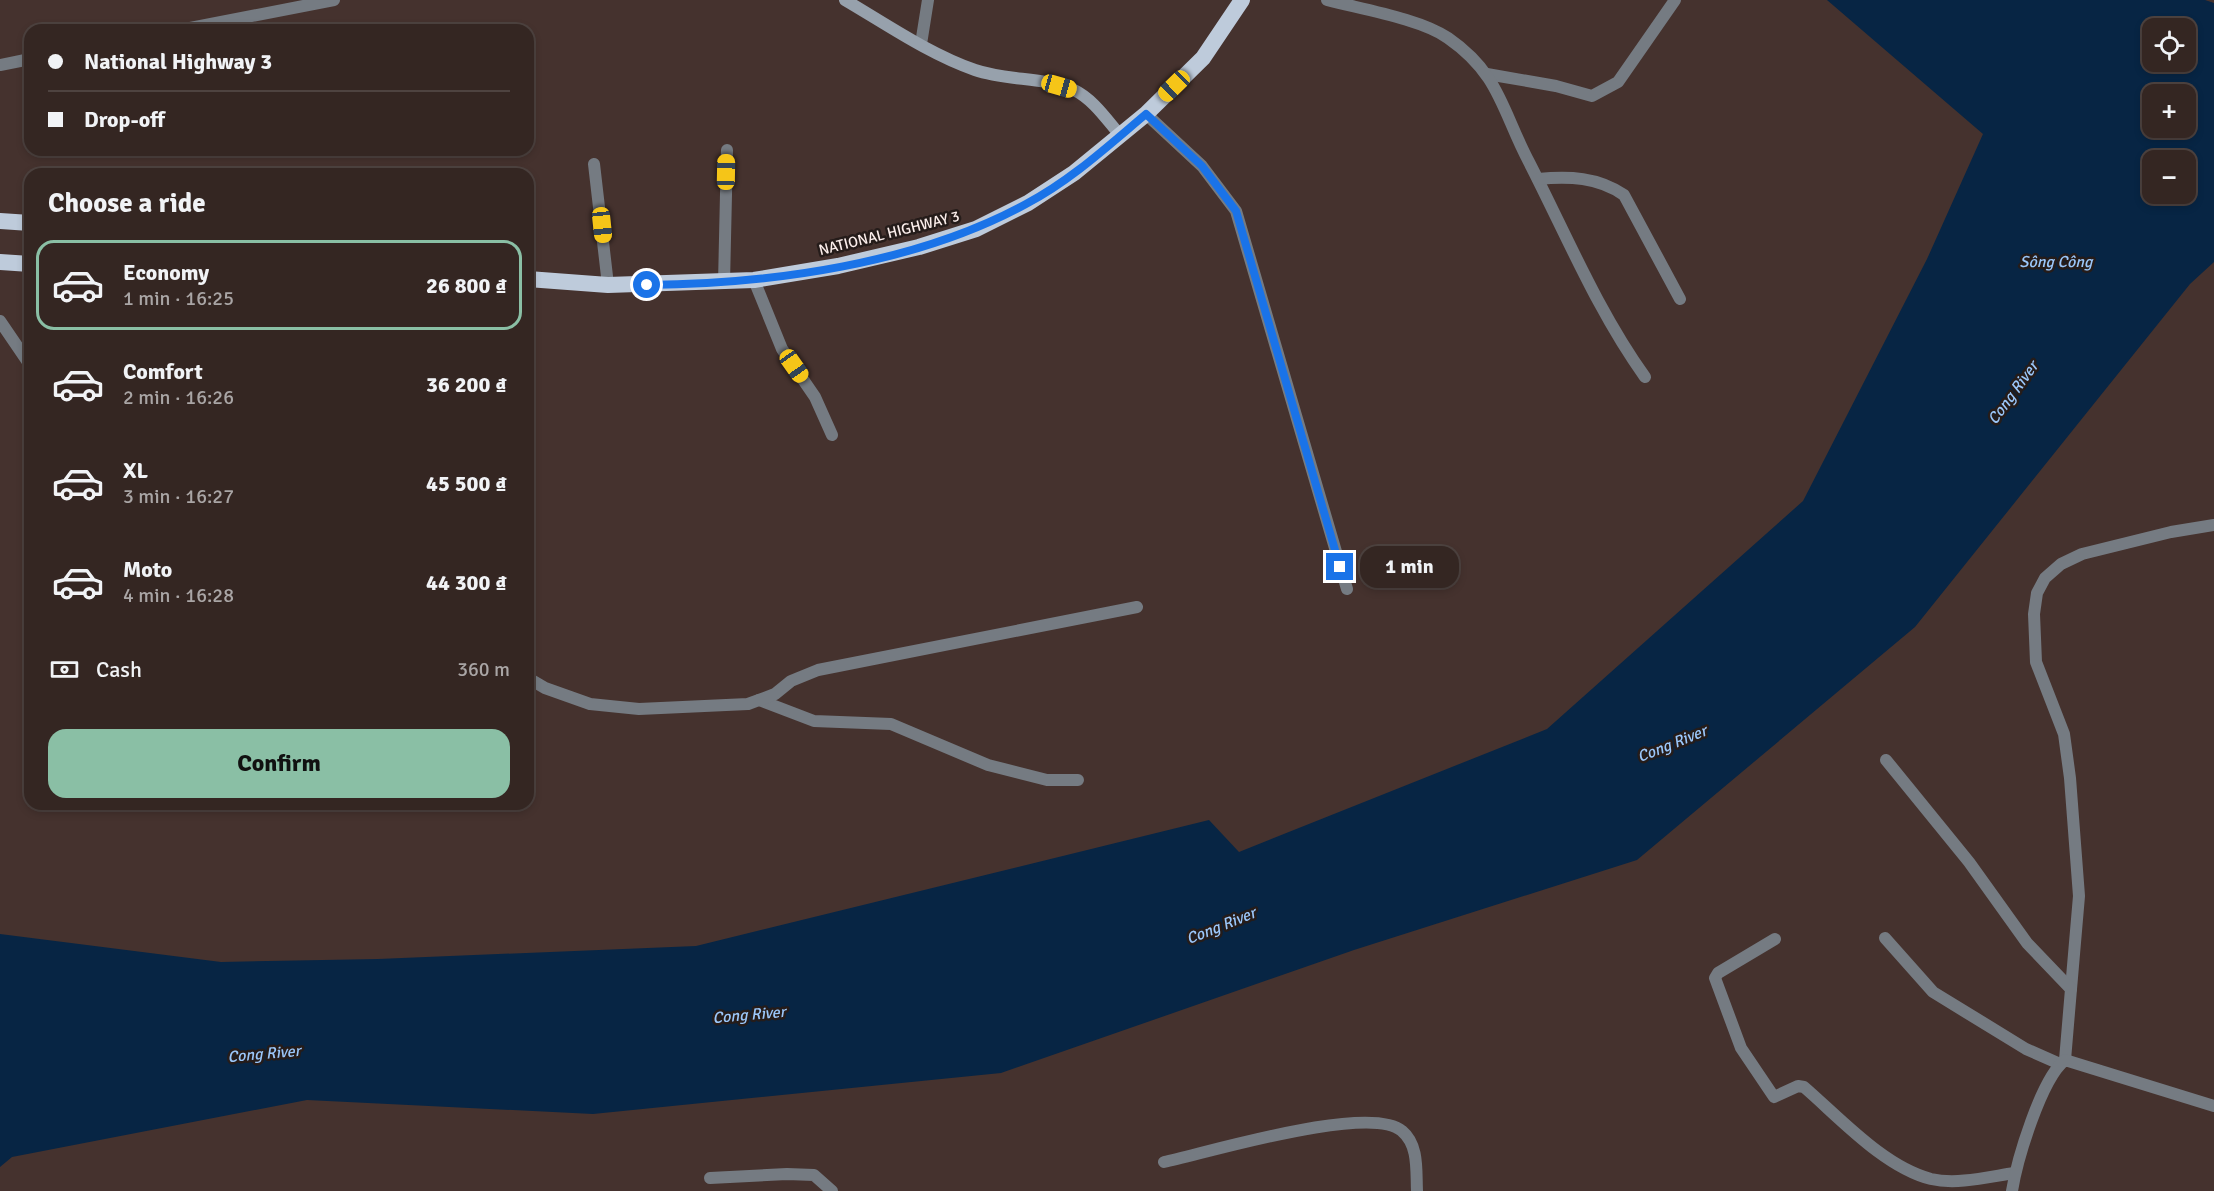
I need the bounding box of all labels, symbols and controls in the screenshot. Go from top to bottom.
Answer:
map controls [2142,18,2196,204]
button: locate [2142,18,2196,72]
text: National Highway 3 [84,48,272,75]
car [1155,67,1193,105]
car [1039,72,1079,100]
button: + [2142,84,2196,138]
text: Drop-off [84,106,165,133]
button: − [2142,150,2196,204]
car [717,154,735,190]
text: Choose a ride [48,187,206,220]
car [591,206,613,244]
street label: NATIONAL HIGHWAY 3 [817,207,961,259]
water label: Sông Công [2020,252,2094,272]
icon: car [51,258,105,312]
text: Economy [123,259,209,286]
route start [633,271,660,298]
text: 26 800 ₫ [426,272,507,299]
text: 1 min · 16:25 [123,286,234,311]
car [776,346,812,386]
water label: Cong River [1983,356,2044,429]
icon: car [51,357,105,411]
text: Comfort [123,358,203,385]
text: 36 200 ₫ [426,371,507,398]
text: 2 min · 16:26 [123,385,234,410]
icon: car [51,456,105,510]
text: XL [123,457,148,484]
text: 45 500 ₫ [426,470,507,497]
text: 3 min · 16:27 [123,484,234,509]
callout: 1 min [1361,546,1460,588]
route end [1326,553,1353,580]
text: 1 min [1385,554,1434,579]
icon: car [51,555,105,609]
text: Moto [123,556,172,583]
text: 44 300 ₫ [426,569,507,596]
text: 4 min · 16:28 [123,583,234,608]
icon: cash [48,653,81,686]
text: Cash [96,656,142,683]
text: 360 m [457,657,510,682]
water label: Cong River [1634,720,1712,767]
button: Confirm [48,729,510,798]
water label: Cong River [1183,902,1261,949]
water label: Cong River [712,1002,788,1028]
water label: Cong River [227,1041,303,1067]

